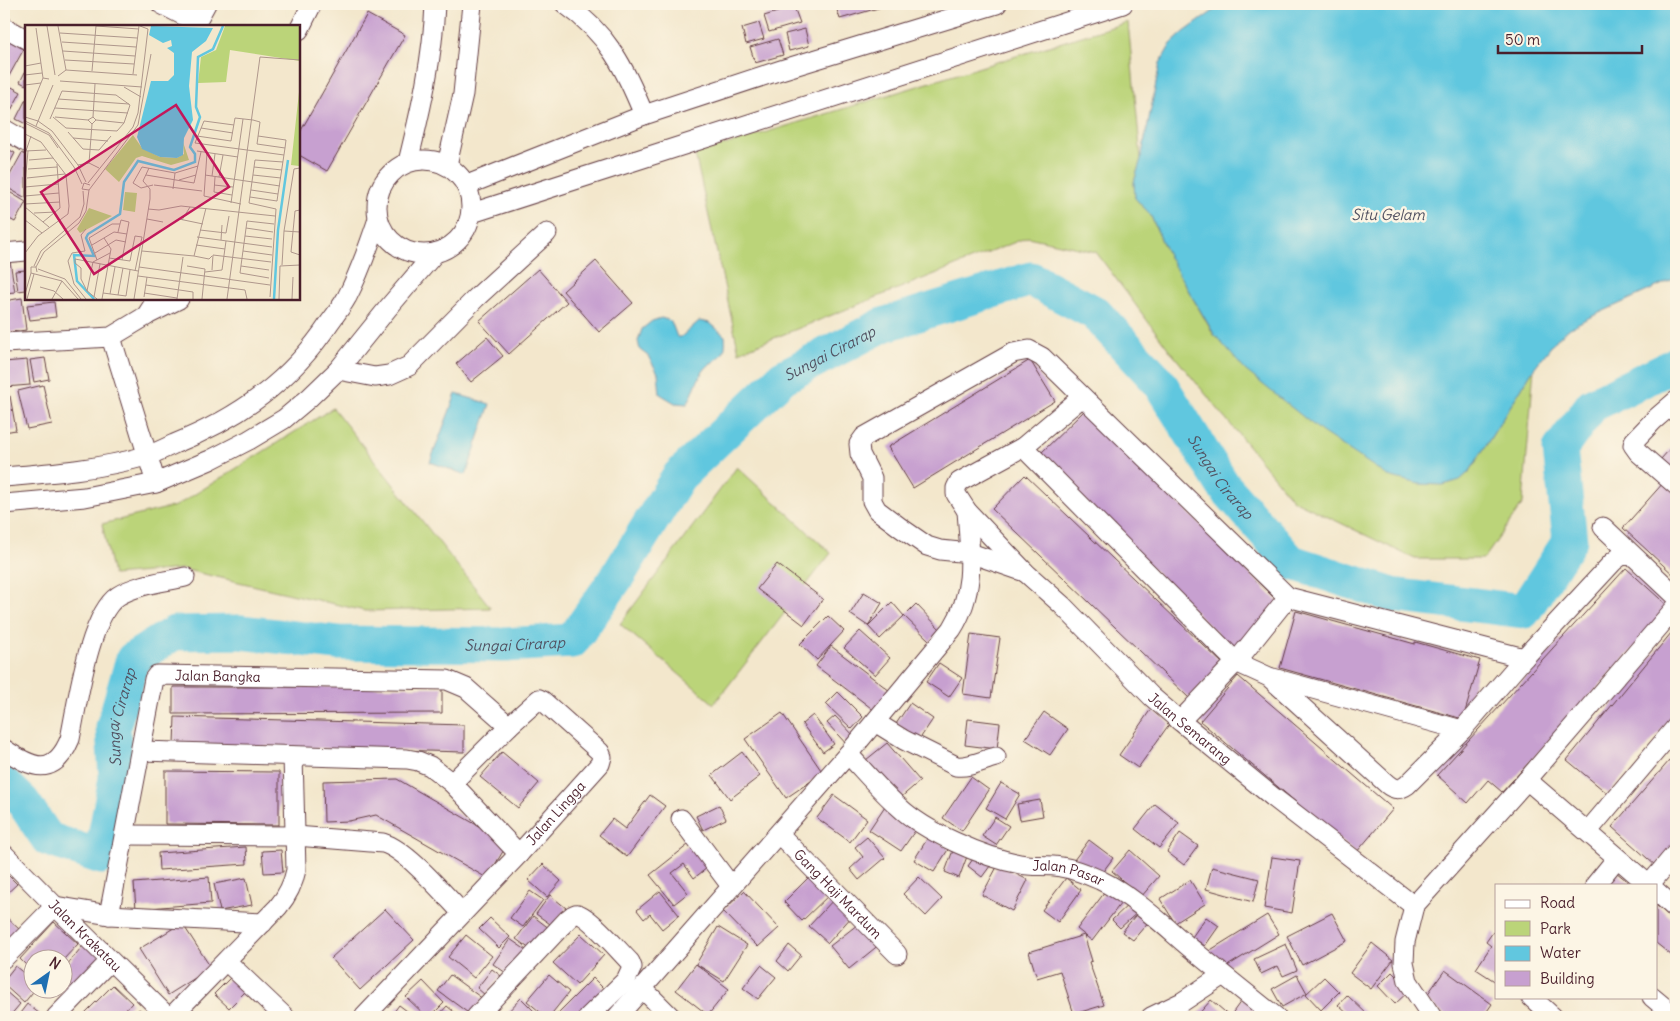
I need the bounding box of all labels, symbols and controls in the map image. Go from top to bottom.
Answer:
scale bar [1498,22,1641,54]
inset map [25,25,300,300]
text: 50 m [1505,30,1540,49]
water label: Situ Gelam [1351,205,1425,224]
water label: Sungai Cirarap [780,321,880,385]
water label: Sungai Cirarap [1184,430,1259,524]
water label: Sungai Cirarap [464,632,567,655]
water label: Sungai Cirarap [103,664,140,767]
street label: Jalan Bangka [175,666,261,686]
street label: Jalan Semarang [1145,689,1235,768]
street label: Jalan Lingga [522,777,589,849]
street label: Gang Haji Mardum [790,845,886,942]
street label: Jalan Pasar [1032,856,1108,890]
legend [1495,884,1658,998]
text: Road [1540,893,1575,912]
street label: Jalan Krakatau [45,896,126,976]
text: Park [1540,919,1571,938]
text: Water [1540,943,1581,962]
north arrow [22,948,72,998]
text: N [46,953,64,973]
text: Building [1540,969,1595,988]

